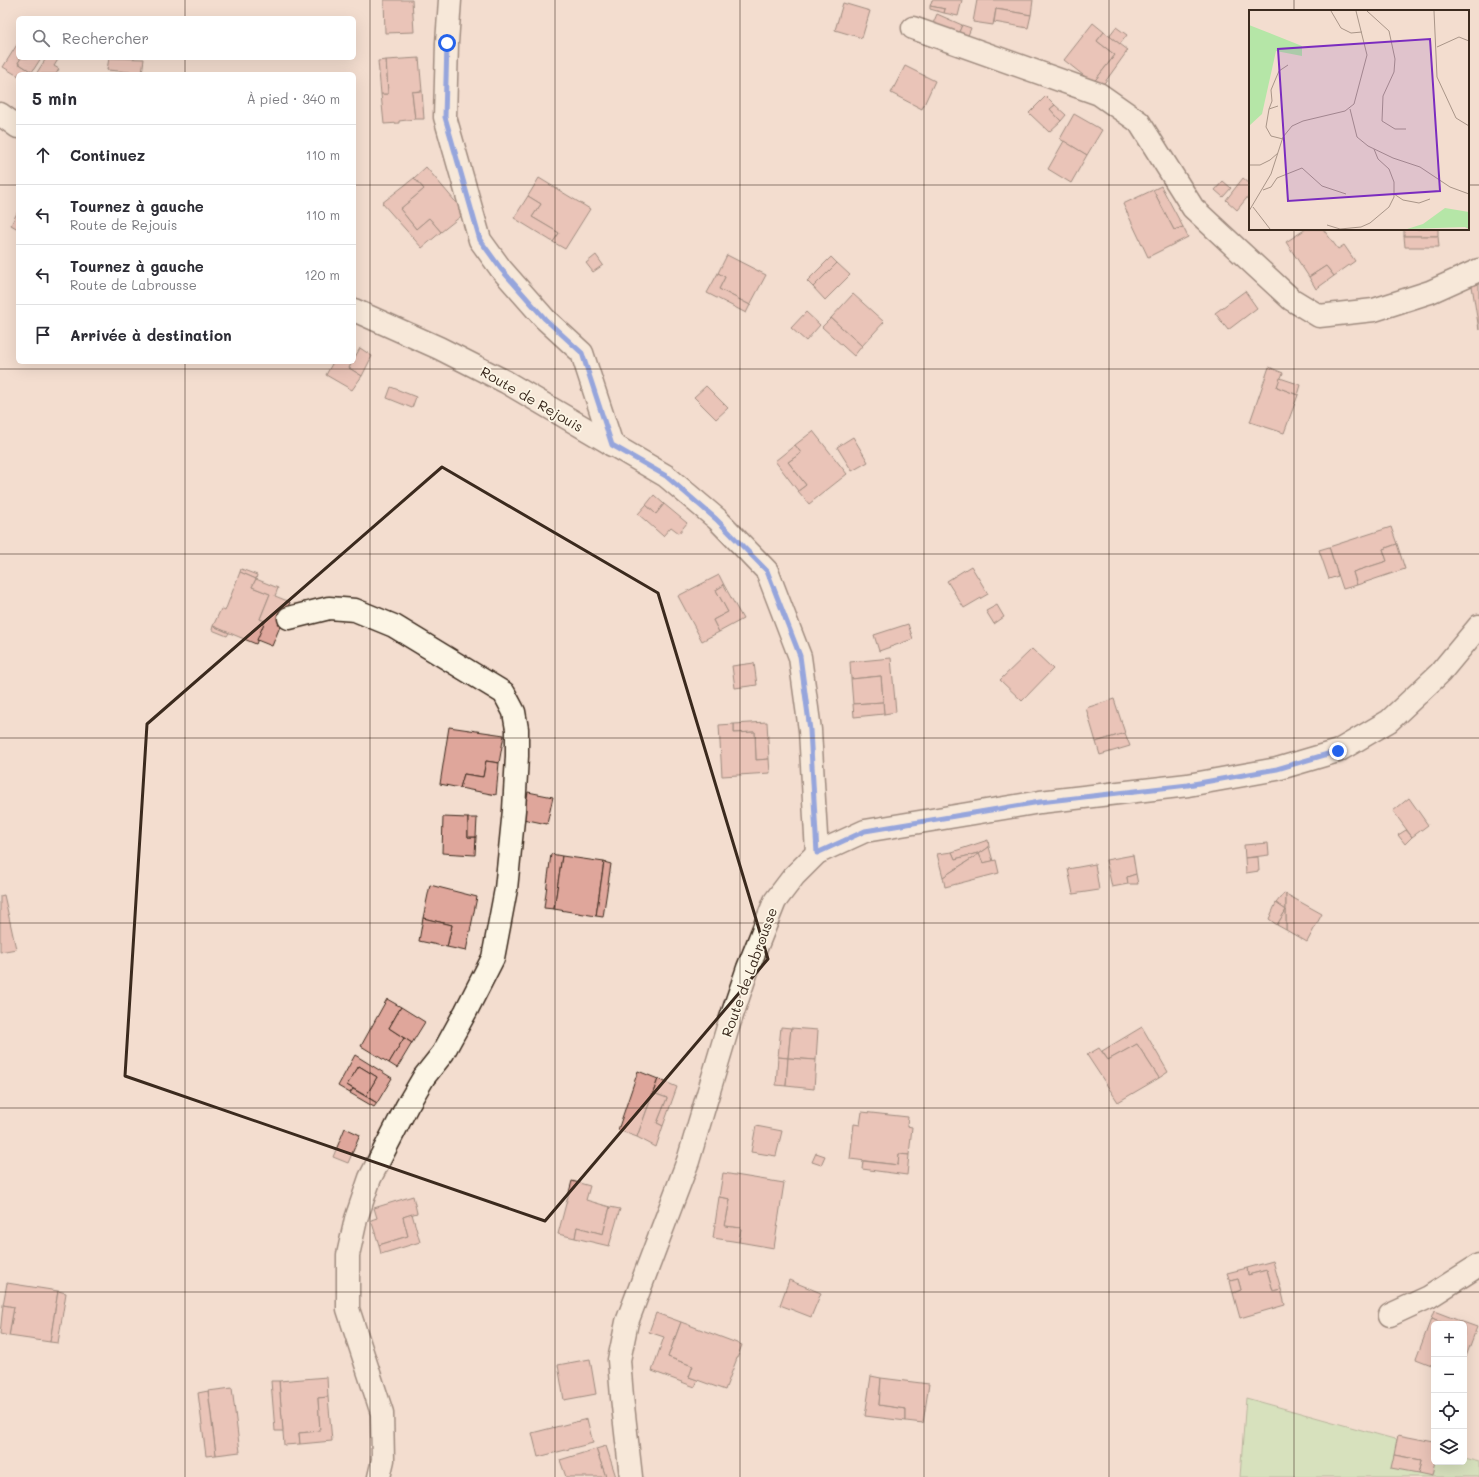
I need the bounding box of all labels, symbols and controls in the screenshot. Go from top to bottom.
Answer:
inset map [1249,10,1469,230]
search box [16,16,356,60]
icon: search [30,27,52,49]
text: Rechercher [62,28,149,48]
route start [438,34,456,52]
text: 5 min [32,87,77,109]
text: À pied · 340 m [247,90,340,107]
icon: ahead [32,144,54,166]
text: Continuez [70,145,145,165]
text: 110 m [306,146,340,163]
text: Tournez à gauche [70,196,204,216]
icon: left [32,204,54,226]
text: 110 m [306,206,340,223]
text: Route de Rejouis [70,216,177,233]
text: Tournez à gauche [70,256,204,276]
icon: left [32,264,54,286]
text: 120 m [304,266,340,283]
text: Route de Labrousse [70,276,197,293]
icon: arrive [32,324,54,346]
text: Arrivée à destination [70,325,232,345]
street label: Route de Rejouis [477,362,587,436]
route end [1329,742,1347,760]
street label: Route de Labrousse [717,905,781,1039]
map controls [1431,1321,1467,1465]
button: + [1431,1321,1467,1357]
button: − [1431,1357,1467,1393]
button: locate [1431,1393,1467,1429]
button: layers [1431,1429,1467,1465]

